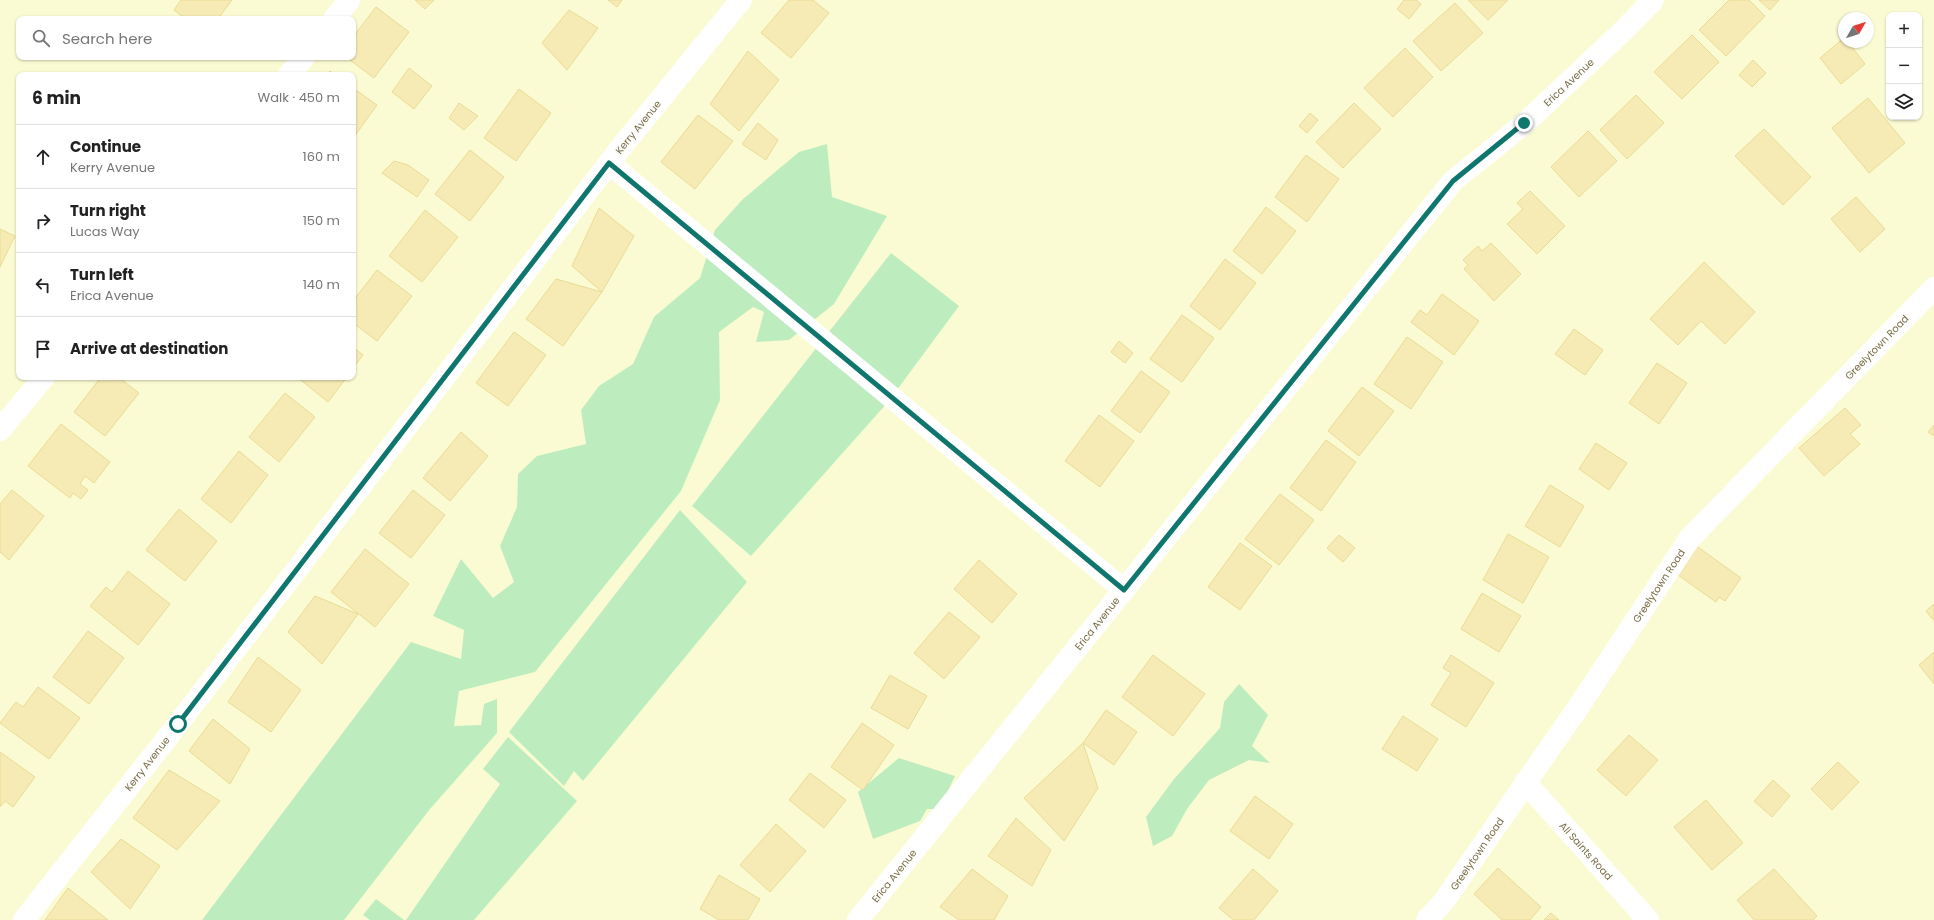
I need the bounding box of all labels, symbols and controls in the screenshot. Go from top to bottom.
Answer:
north arrow [1838,12,1874,48]
map controls [1886,12,1922,120]
button: + [1886,12,1922,48]
search box [16,16,356,60]
icon: search [30,27,52,49]
text: Search here [62,28,152,49]
button: − [1886,48,1922,84]
street label: Erica Avenue [1540,55,1597,110]
button: layers [1886,84,1922,120]
text: 6 min [32,86,81,110]
text: Walk · 450 m [258,88,340,107]
street label: Kerry Avenue [611,97,664,157]
route end [1515,114,1533,132]
text: Continue [70,136,141,157]
icon: ahead [32,146,54,168]
text: 160 m [303,147,340,166]
text: Kerry Avenue [70,158,155,177]
text: Turn right [70,200,146,221]
icon: right [32,210,54,232]
text: 150 m [303,211,340,230]
text: Lucas Way [70,222,140,241]
text: Turn left [70,264,134,285]
icon: left [32,274,54,296]
text: 140 m [303,275,340,294]
text: Erica Avenue [70,286,154,305]
street label: Greelytown Road [1841,311,1912,383]
icon: arrive [32,338,54,360]
text: Arrive at destination [70,338,228,359]
street label: Greelytown Road [1629,546,1688,625]
street label: Erica Avenue [1071,593,1123,653]
route start [169,715,187,733]
street label: Kerry Avenue [121,733,173,794]
street label: Greelytown Road [1446,814,1507,893]
street label: All Saints Road [1556,818,1616,883]
street label: Erica Avenue [868,846,920,905]

